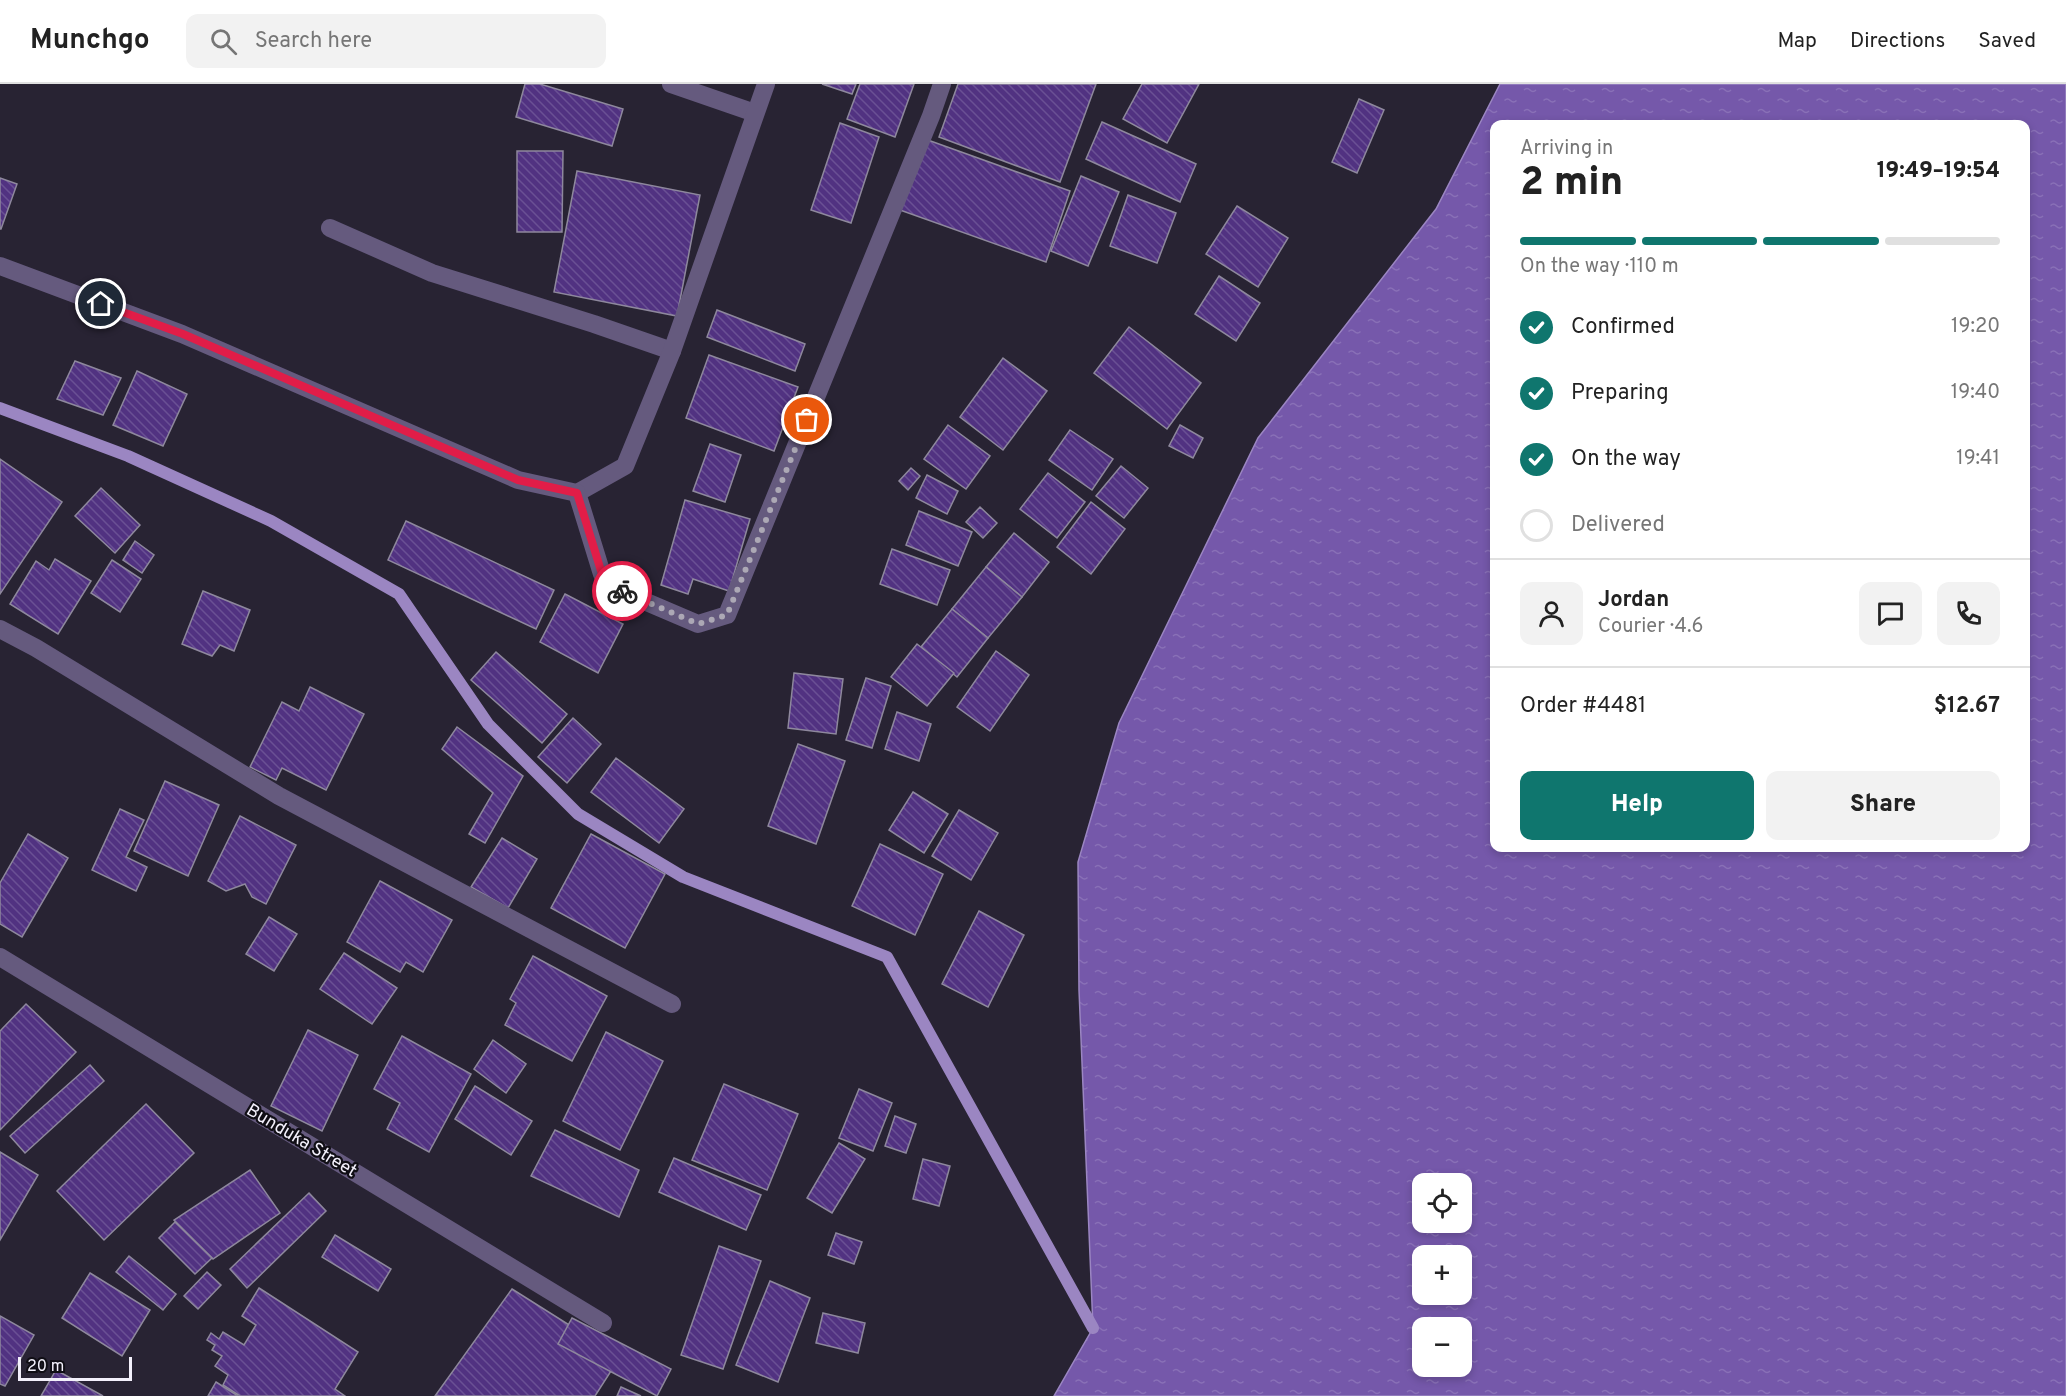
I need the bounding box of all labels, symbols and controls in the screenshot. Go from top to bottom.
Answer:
search box [186,14,606,68]
text: Munchgo [30,23,150,59]
icon: search [207,25,240,58]
text: Search here [255,28,372,55]
text: Map [1777,28,1817,55]
text: Directions [1850,28,1945,55]
text: Saved [1978,28,2036,55]
text: Arriving in [1520,136,1613,162]
text: 19:49–19:54 [1877,158,2000,185]
text: 2 min [1520,160,1623,209]
text: On the way · 110 m [1520,254,1679,280]
pin [75,278,126,329]
icon: home [84,287,117,320]
icon: check [1520,311,1553,344]
text: Confirmed [1571,314,1675,341]
text: 19:20 [1951,314,2000,340]
icon: check [1520,377,1553,410]
text: Preparing [1571,380,1669,407]
text: 19:40 [1951,380,2000,406]
pin [781,394,832,445]
icon: bag [790,403,823,436]
icon: check [1520,443,1553,476]
text: On the way [1571,446,1681,473]
text: 19:41 [1956,446,2000,472]
text: Delivered [1571,512,1665,539]
courier [592,561,652,621]
icon: bike [606,575,639,608]
button: person [1520,582,1583,645]
button: chat [1859,582,1922,645]
button: phone [1937,582,2000,645]
text: Jordan [1598,587,1669,614]
text: Courier · 4.6 [1598,614,1703,640]
text: Order #4481 [1520,693,1646,720]
text: $12.67 [1934,693,2000,720]
button: Help [1520,771,1754,840]
button: Share [1766,771,2000,840]
street label: Bunduka Street [242,1099,361,1183]
map controls [1412,1173,1472,1377]
button: locate [1412,1173,1472,1233]
button: + [1412,1245,1472,1305]
button: − [1412,1317,1472,1377]
scale bar [18,1354,132,1382]
text: 20 m [27,1357,64,1377]

